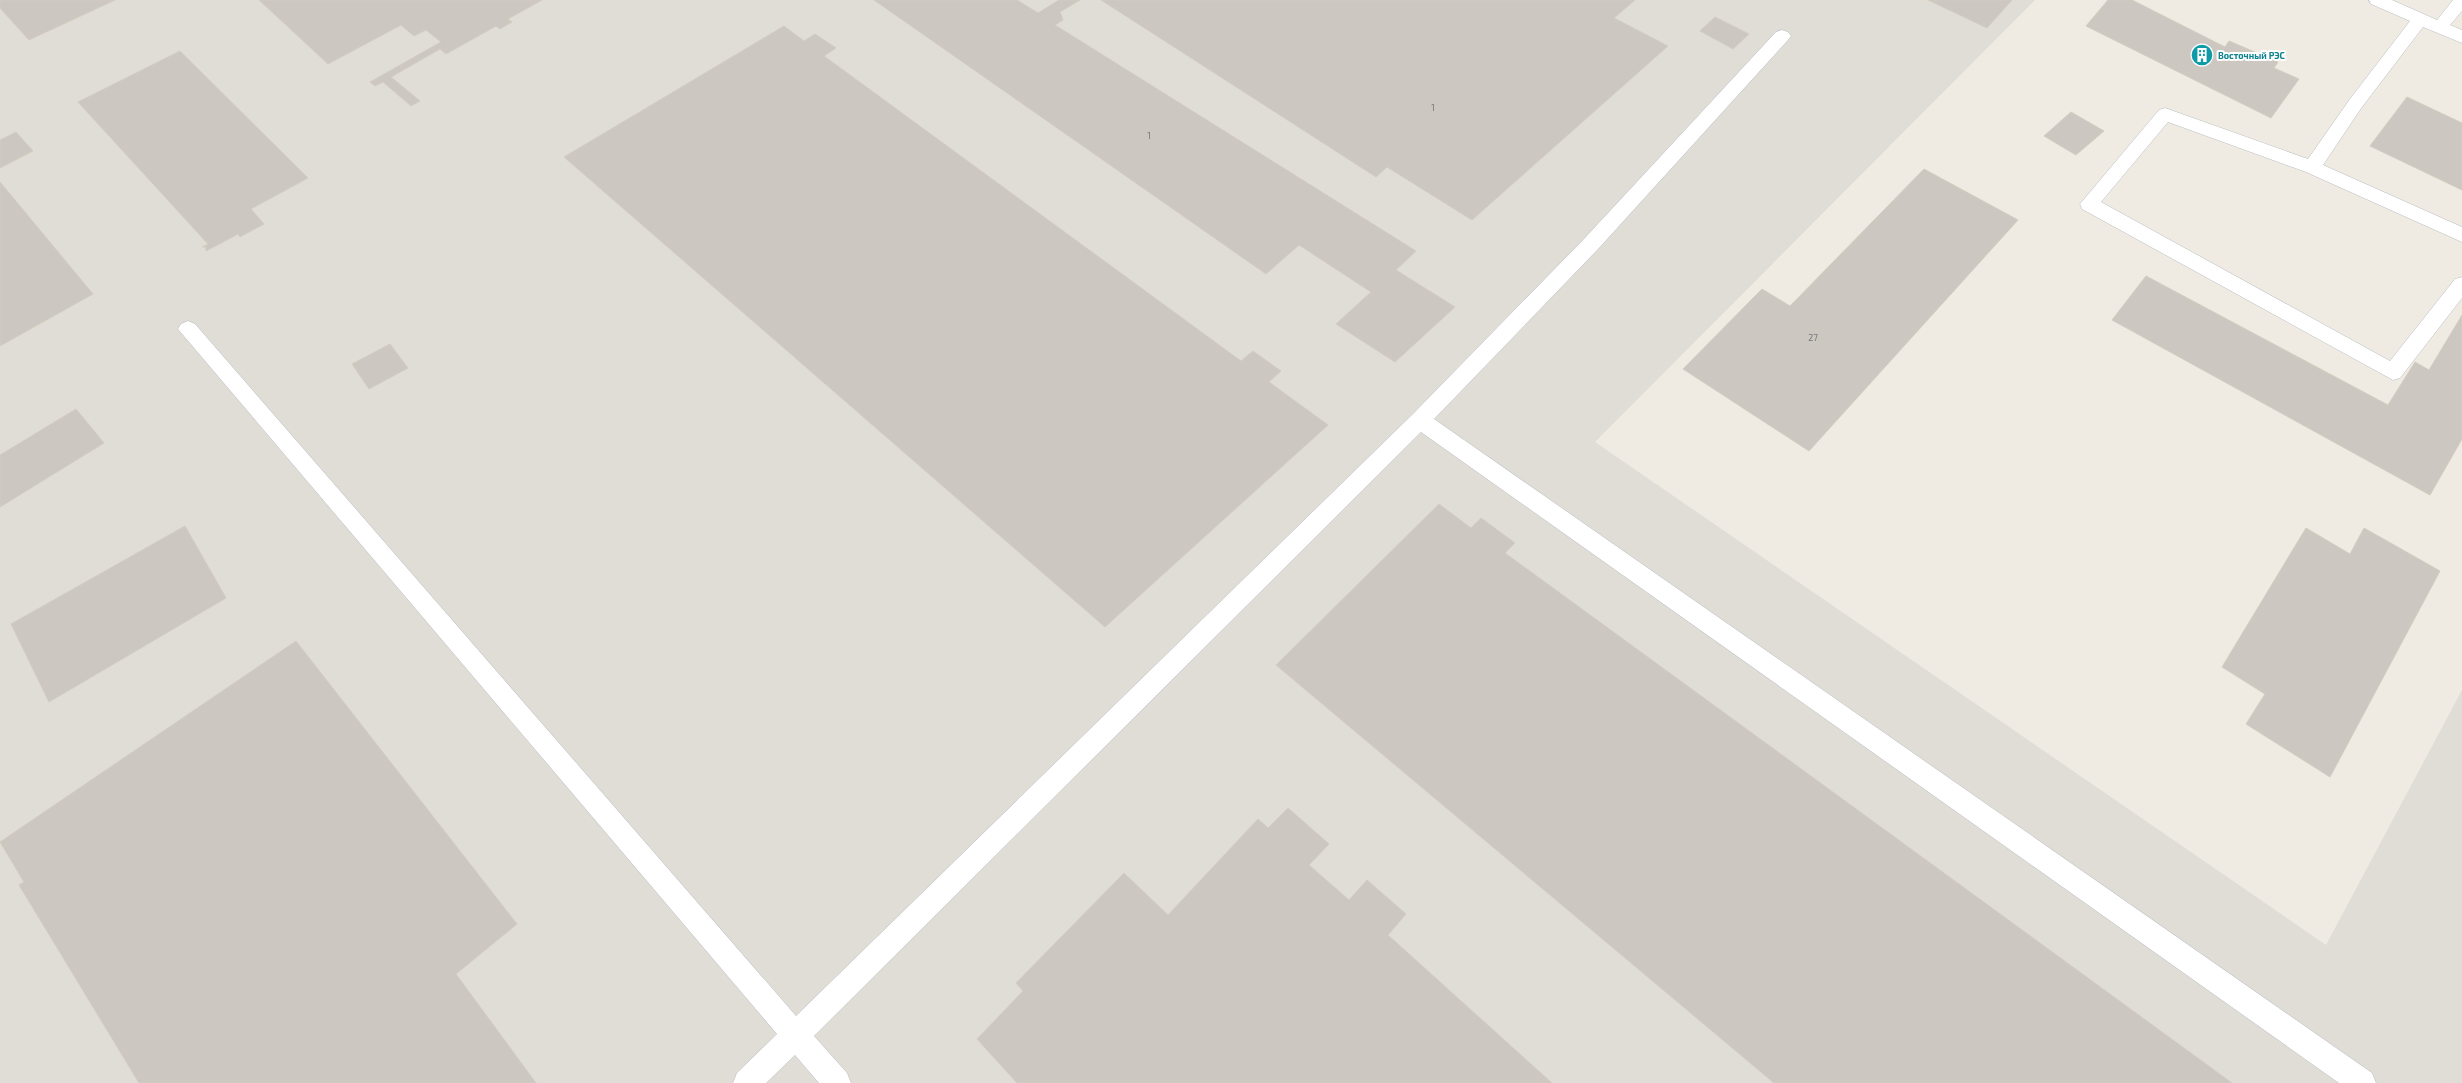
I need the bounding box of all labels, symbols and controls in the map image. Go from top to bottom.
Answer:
building icon: Восточный РЭС [2189,42,2215,68]
place label: Восточный РЭС [2218,50,2286,61]
house number: 1 [1431,102,1435,113]
house number: 1 [1147,130,1151,141]
house number: 27 [1808,332,1818,343]

